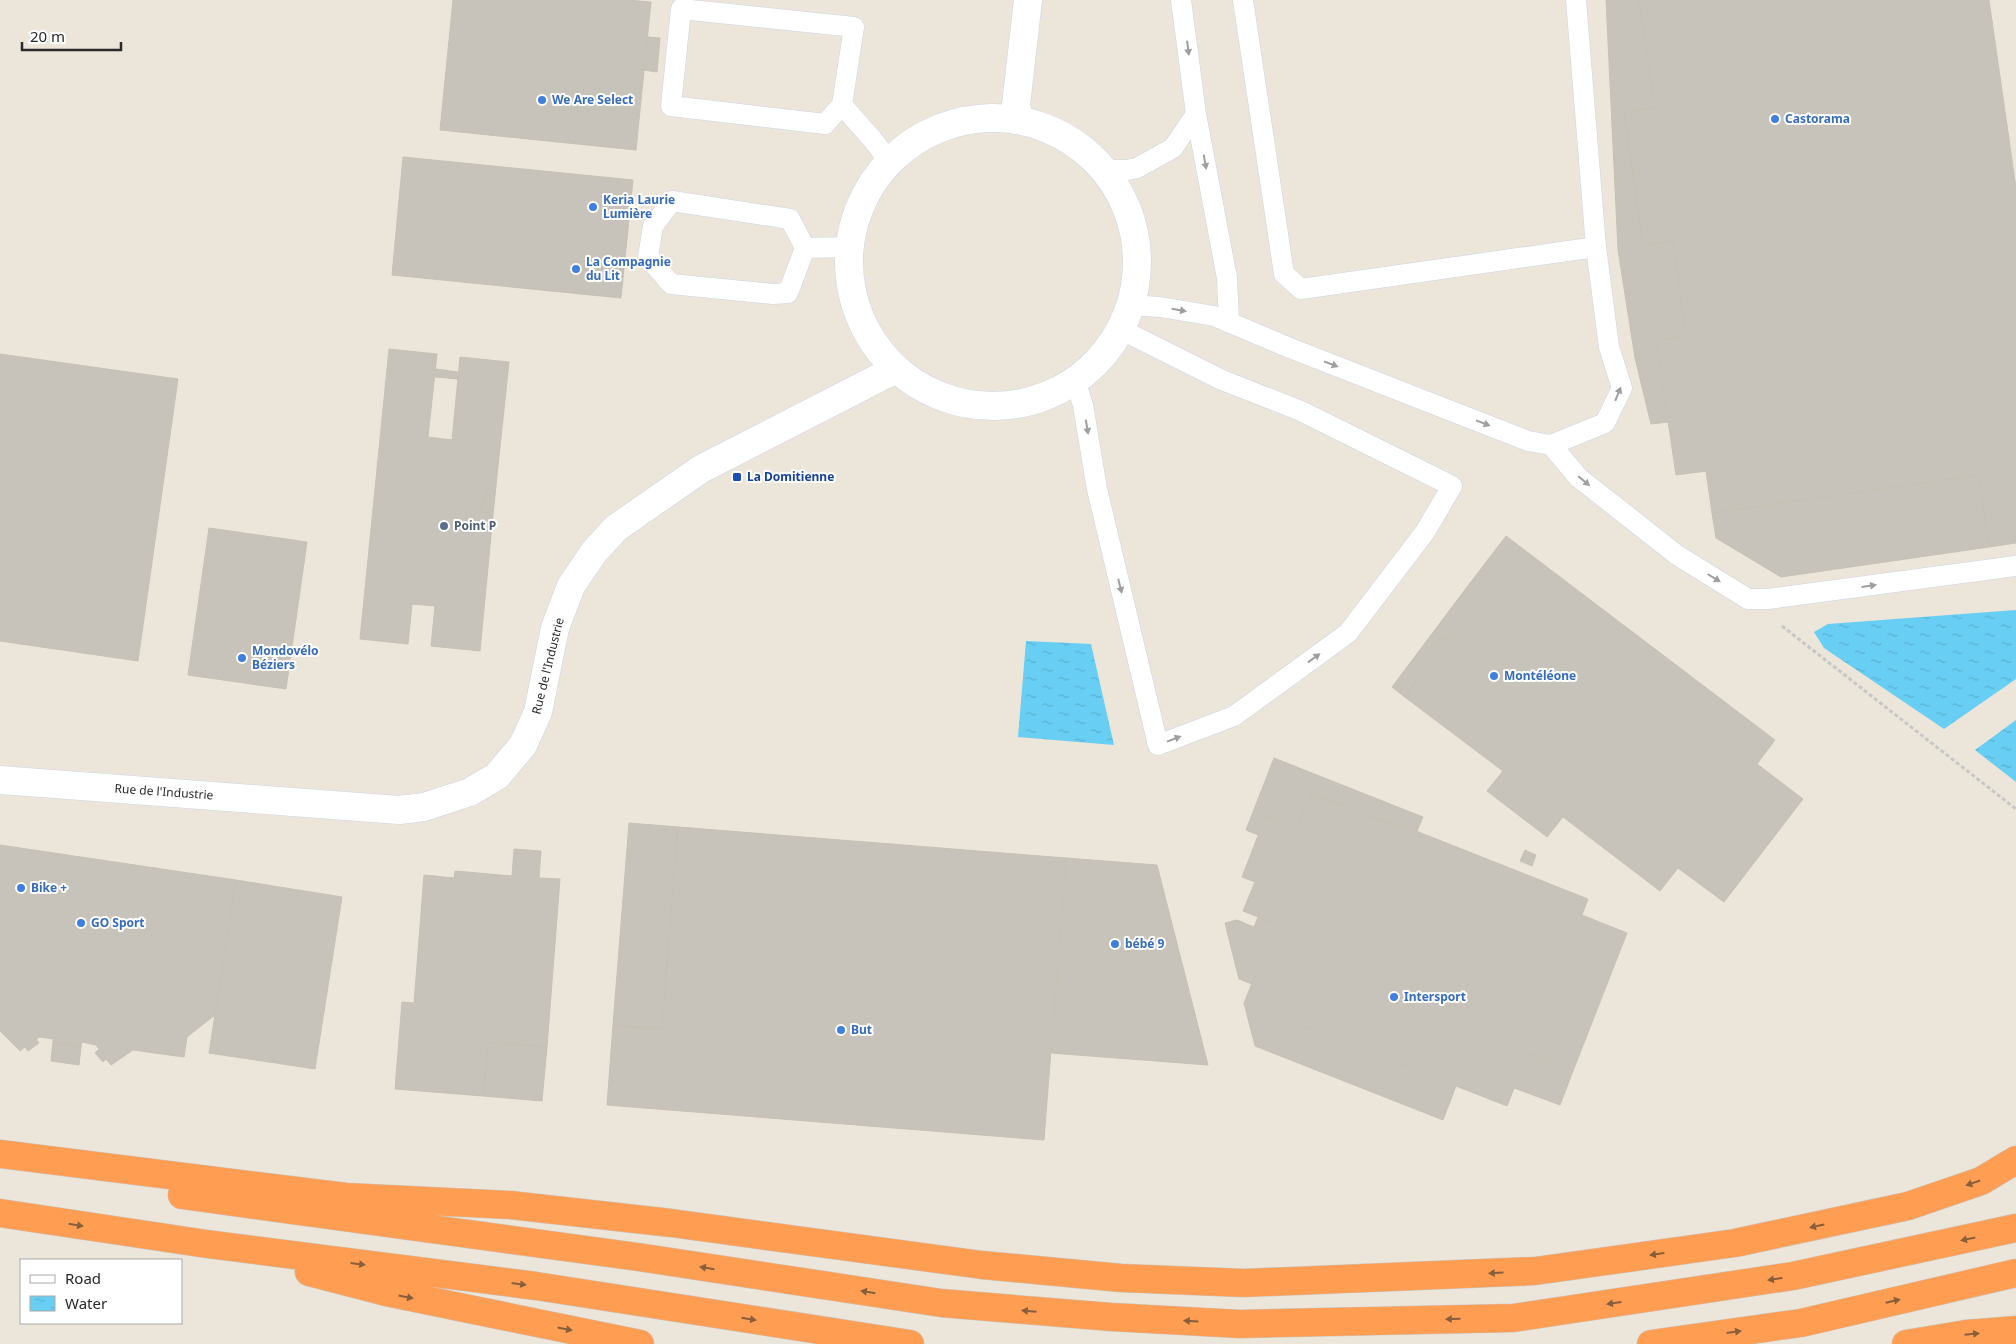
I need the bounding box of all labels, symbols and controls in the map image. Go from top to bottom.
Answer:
scale bar [22,20,121,52]
text: 20 m [30,26,65,46]
one-way arrow [1184,41,1192,57]
place label: We Are Select [552,91,633,108]
marker: We Are Select [536,94,548,106]
place label: Castorama [1785,110,1850,127]
marker: Castorama [1769,113,1781,125]
one-way arrow [1201,154,1209,169]
place label: Keria Laurie Lumière [603,191,675,222]
marker: Keria Laurie Lumière [587,201,599,213]
place label: La Compagnie du Lit [586,253,671,284]
marker: La Compagnie du Lit [570,263,582,275]
one-way arrow [1171,307,1187,315]
one-way arrow [1324,360,1339,368]
one-way arrow [1614,386,1622,401]
one-way arrow [1083,420,1091,436]
one-way arrow [1475,420,1490,427]
place label: La Domitienne [747,468,834,485]
marker: La Domitienne [731,471,743,483]
one-way arrow [1577,475,1589,487]
place label: Point P [454,517,496,534]
marker: Point P [438,520,450,532]
one-way arrow [1707,573,1720,582]
one-way arrow [1116,579,1124,594]
one-way arrow [1862,582,1878,590]
street label: Rue de l'Industrie [527,616,568,716]
place label: Mondovélo Béziers [252,642,319,673]
marker: Mondovélo Béziers [236,652,248,664]
one-way arrow [1307,653,1320,663]
place label: Montéléone [1504,667,1576,684]
marker: Montéléone [1488,670,1500,682]
one-way arrow [1167,735,1182,743]
street label: Rue de l'Industrie [114,780,214,803]
place label: Bike + [31,879,67,896]
marker: Bike + [15,882,27,894]
place label: GO Sport [91,914,145,931]
marker: GO Sport [75,917,87,929]
place label: bébé 9 [1125,935,1165,952]
marker: bébé 9 [1109,938,1121,950]
place label: Intersport [1404,988,1466,1005]
marker: Intersport [1388,991,1400,1003]
place label: But [851,1021,872,1038]
marker: But [835,1024,847,1036]
one-way arrow [1966,1180,1981,1188]
one-way arrow [68,1221,84,1229]
one-way arrow [1808,1222,1824,1230]
one-way arrow [1961,1235,1976,1243]
one-way arrow [1649,1250,1665,1258]
legend [20,1259,182,1324]
one-way arrow [350,1260,366,1268]
one-way arrow [699,1263,715,1271]
text: Road [65,1268,101,1288]
one-way arrow [1487,1270,1503,1278]
one-way arrow [1767,1275,1783,1283]
one-way arrow [512,1280,528,1288]
one-way arrow [859,1288,875,1296]
text: Water [65,1293,107,1313]
one-way arrow [399,1293,415,1301]
one-way arrow [1885,1297,1900,1305]
one-way arrow [1606,1299,1622,1307]
one-way arrow [1021,1306,1037,1314]
one-way arrow [742,1315,758,1323]
one-way arrow [1445,1315,1461,1323]
one-way arrow [1183,1317,1199,1325]
one-way arrow [558,1325,574,1333]
one-way arrow [1726,1328,1742,1336]
one-way arrow [1964,1329,1980,1337]

